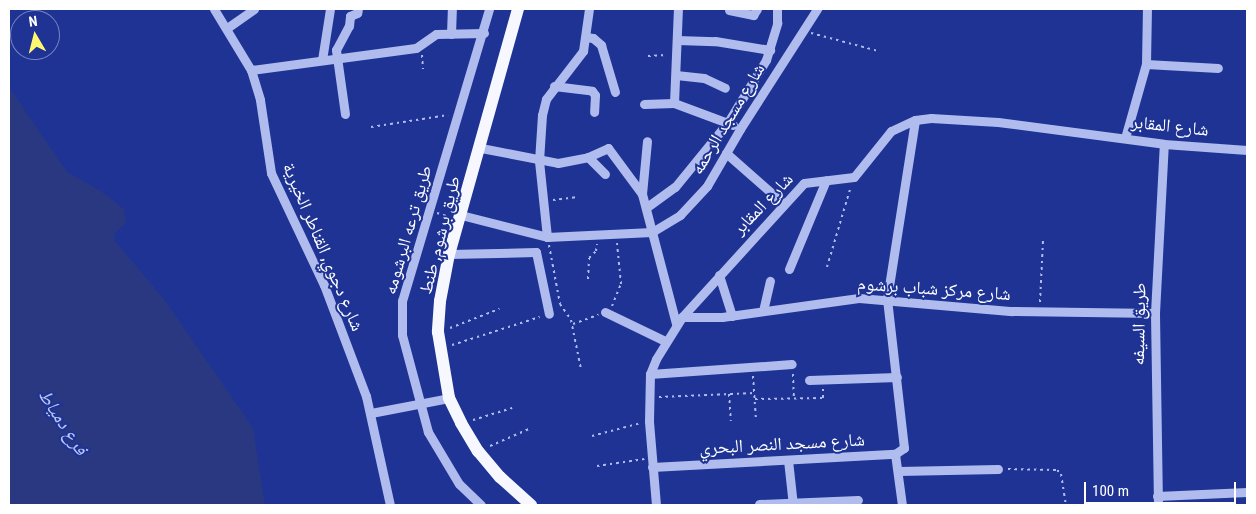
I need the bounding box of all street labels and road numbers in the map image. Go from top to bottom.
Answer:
street label: شارع مسجد الرحمه [686,60,770,178]
street label: شارع المقابر [1130,111,1210,141]
street label: شارع دجوي, القناطر الخيرية [278,160,368,334]
street label: طريق ترعه البرشومه [379,163,437,297]
street label: شارع المقابر [728,169,798,239]
street label: طريق برشوم, طنط [415,174,465,296]
street label: شارع مركز شباب برشوم [857,273,1011,305]
street label: طريق السيفه [1127,283,1151,365]
street label: شارع مسجد النصر البحري [699,429,865,459]

